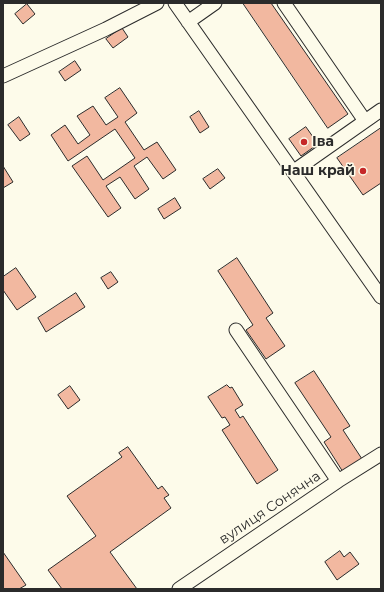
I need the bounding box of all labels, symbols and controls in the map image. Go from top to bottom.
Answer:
place label: Іва [312,134,334,150]
marker: Іва [299,137,309,147]
place label: Наш край [281,163,355,179]
marker: Наш край [358,166,368,176]
street label: вулиця Сонячна [216,468,324,548]

